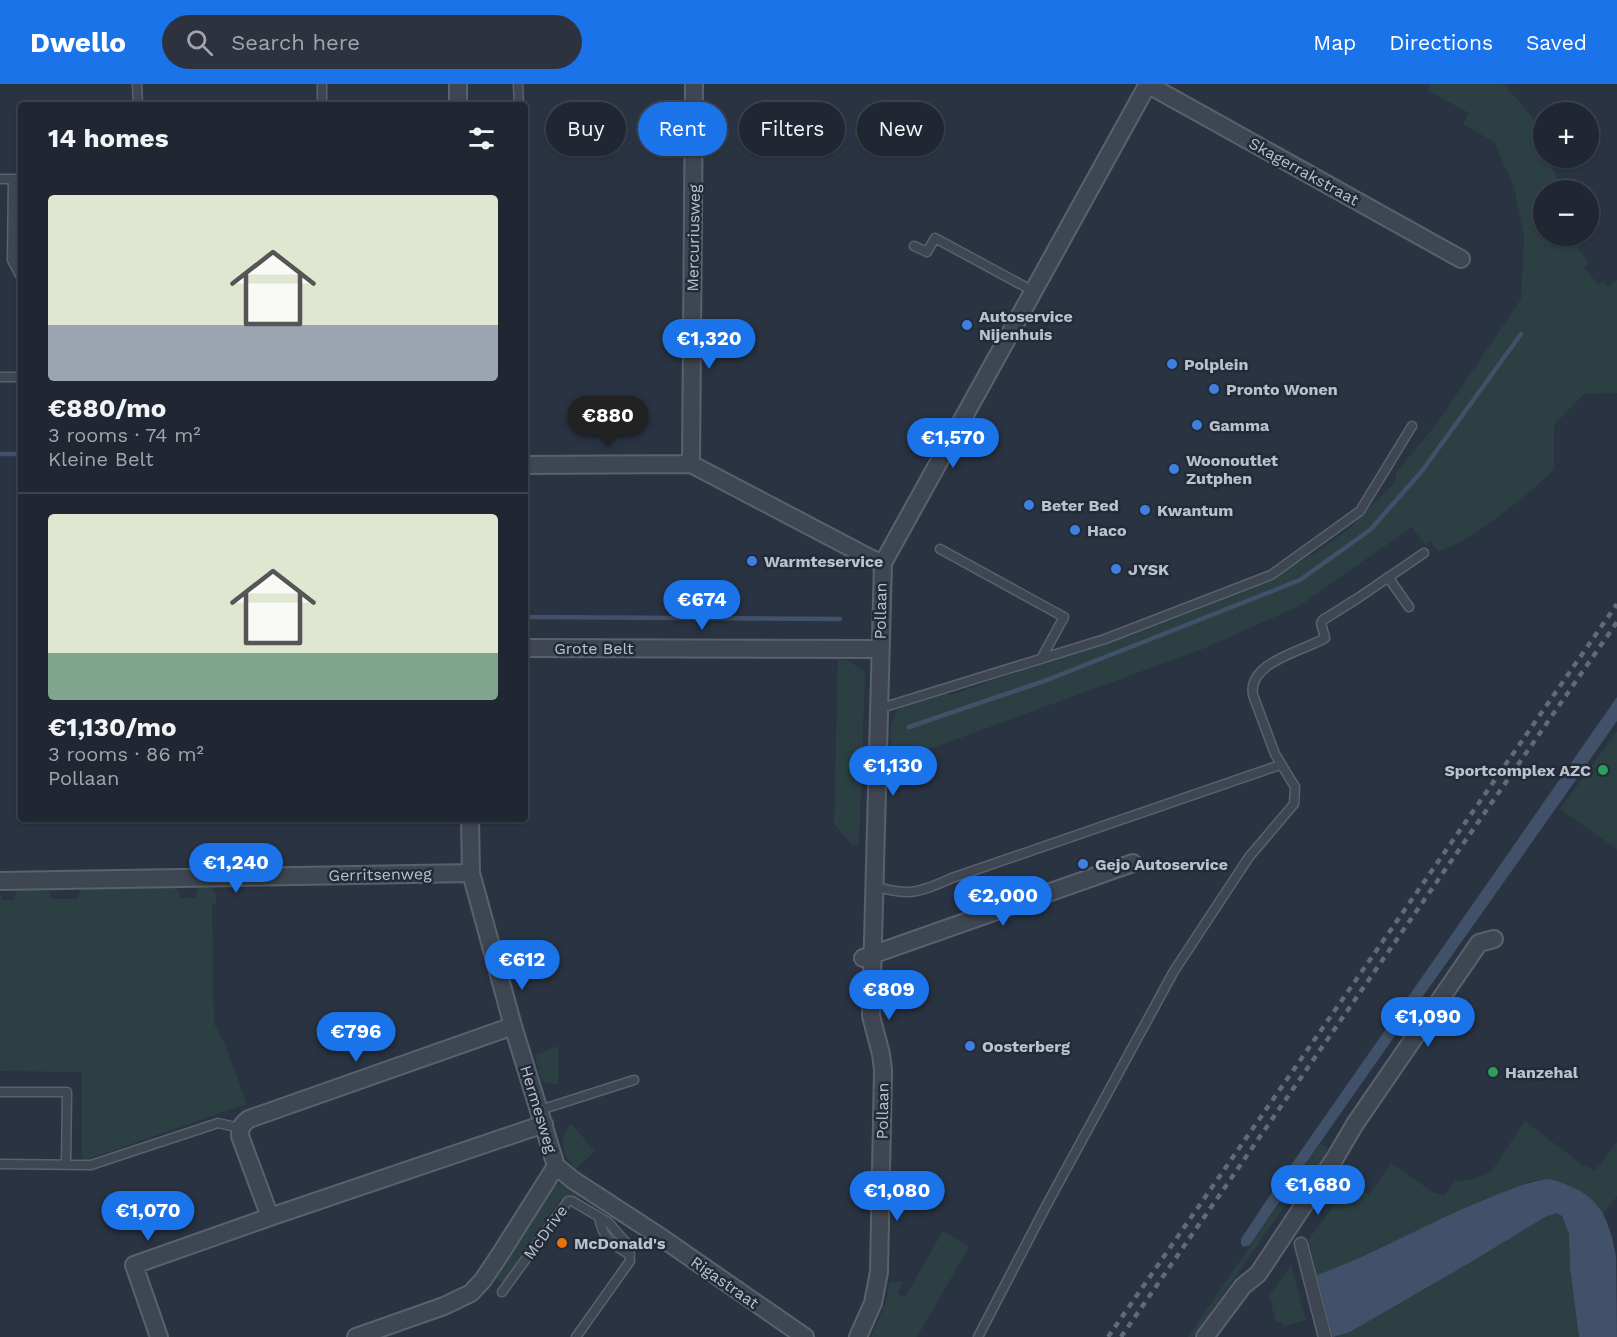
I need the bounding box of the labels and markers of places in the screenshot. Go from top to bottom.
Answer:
place label: Autoservice Nijenhuis [979,307,1073,344]
marker: Autoservice Nijenhuis [960,318,974,332]
pin: €1,320 [660,319,758,370]
place label: Polplein [1184,355,1248,374]
marker: Polplein [1165,357,1179,371]
place label: Pronto Wonen [1226,380,1338,399]
marker: Pronto Wonen [1207,382,1221,396]
pin: €880 [572,396,644,447]
place label: Gamma [1209,416,1270,435]
pin: €1,570 [904,418,1002,469]
marker: Gamma [1190,418,1204,432]
place label: Woonoutlet Zutphen [1186,451,1278,488]
marker: Woonoutlet Zutphen [1167,462,1181,476]
place label: Beter Bed [1041,496,1119,515]
marker: Beter Bed [1022,498,1036,512]
place label: Kwantum [1157,501,1233,520]
marker: Kwantum [1138,503,1152,517]
place label: Haco [1087,521,1127,540]
marker: Haco [1068,523,1082,537]
place label: Warmteservice [764,552,883,571]
marker: Warmteservice [745,554,759,568]
place label: JYSK [1128,560,1169,579]
marker: JYSK [1109,562,1123,576]
pin: €674 [666,580,738,631]
pin: €1,130 [844,746,942,797]
place label: Sportcomplex AZC [1444,761,1591,780]
marker: Sportcomplex AZC [1596,763,1610,777]
pin: €1,240 [187,843,285,894]
place label: Gejo Autoservice [1095,855,1228,874]
marker: Gejo Autoservice [1076,857,1090,871]
pin: €2,000 [954,876,1052,927]
pin: €612 [486,940,558,991]
pin: €809 [853,970,925,1021]
pin: €1,090 [1379,997,1477,1048]
pin: €796 [320,1012,392,1063]
place label: Oosterberg [982,1037,1070,1056]
marker: Oosterberg [963,1039,977,1053]
place label: Hanzehal [1505,1063,1579,1082]
marker: Hanzehal [1486,1065,1500,1079]
pin: €1,680 [1269,1165,1367,1216]
pin: €1,080 [848,1171,946,1222]
pin: €1,070 [99,1191,197,1242]
place label: McDonald's [574,1234,666,1253]
marker: McDonald's [555,1236,569,1250]

